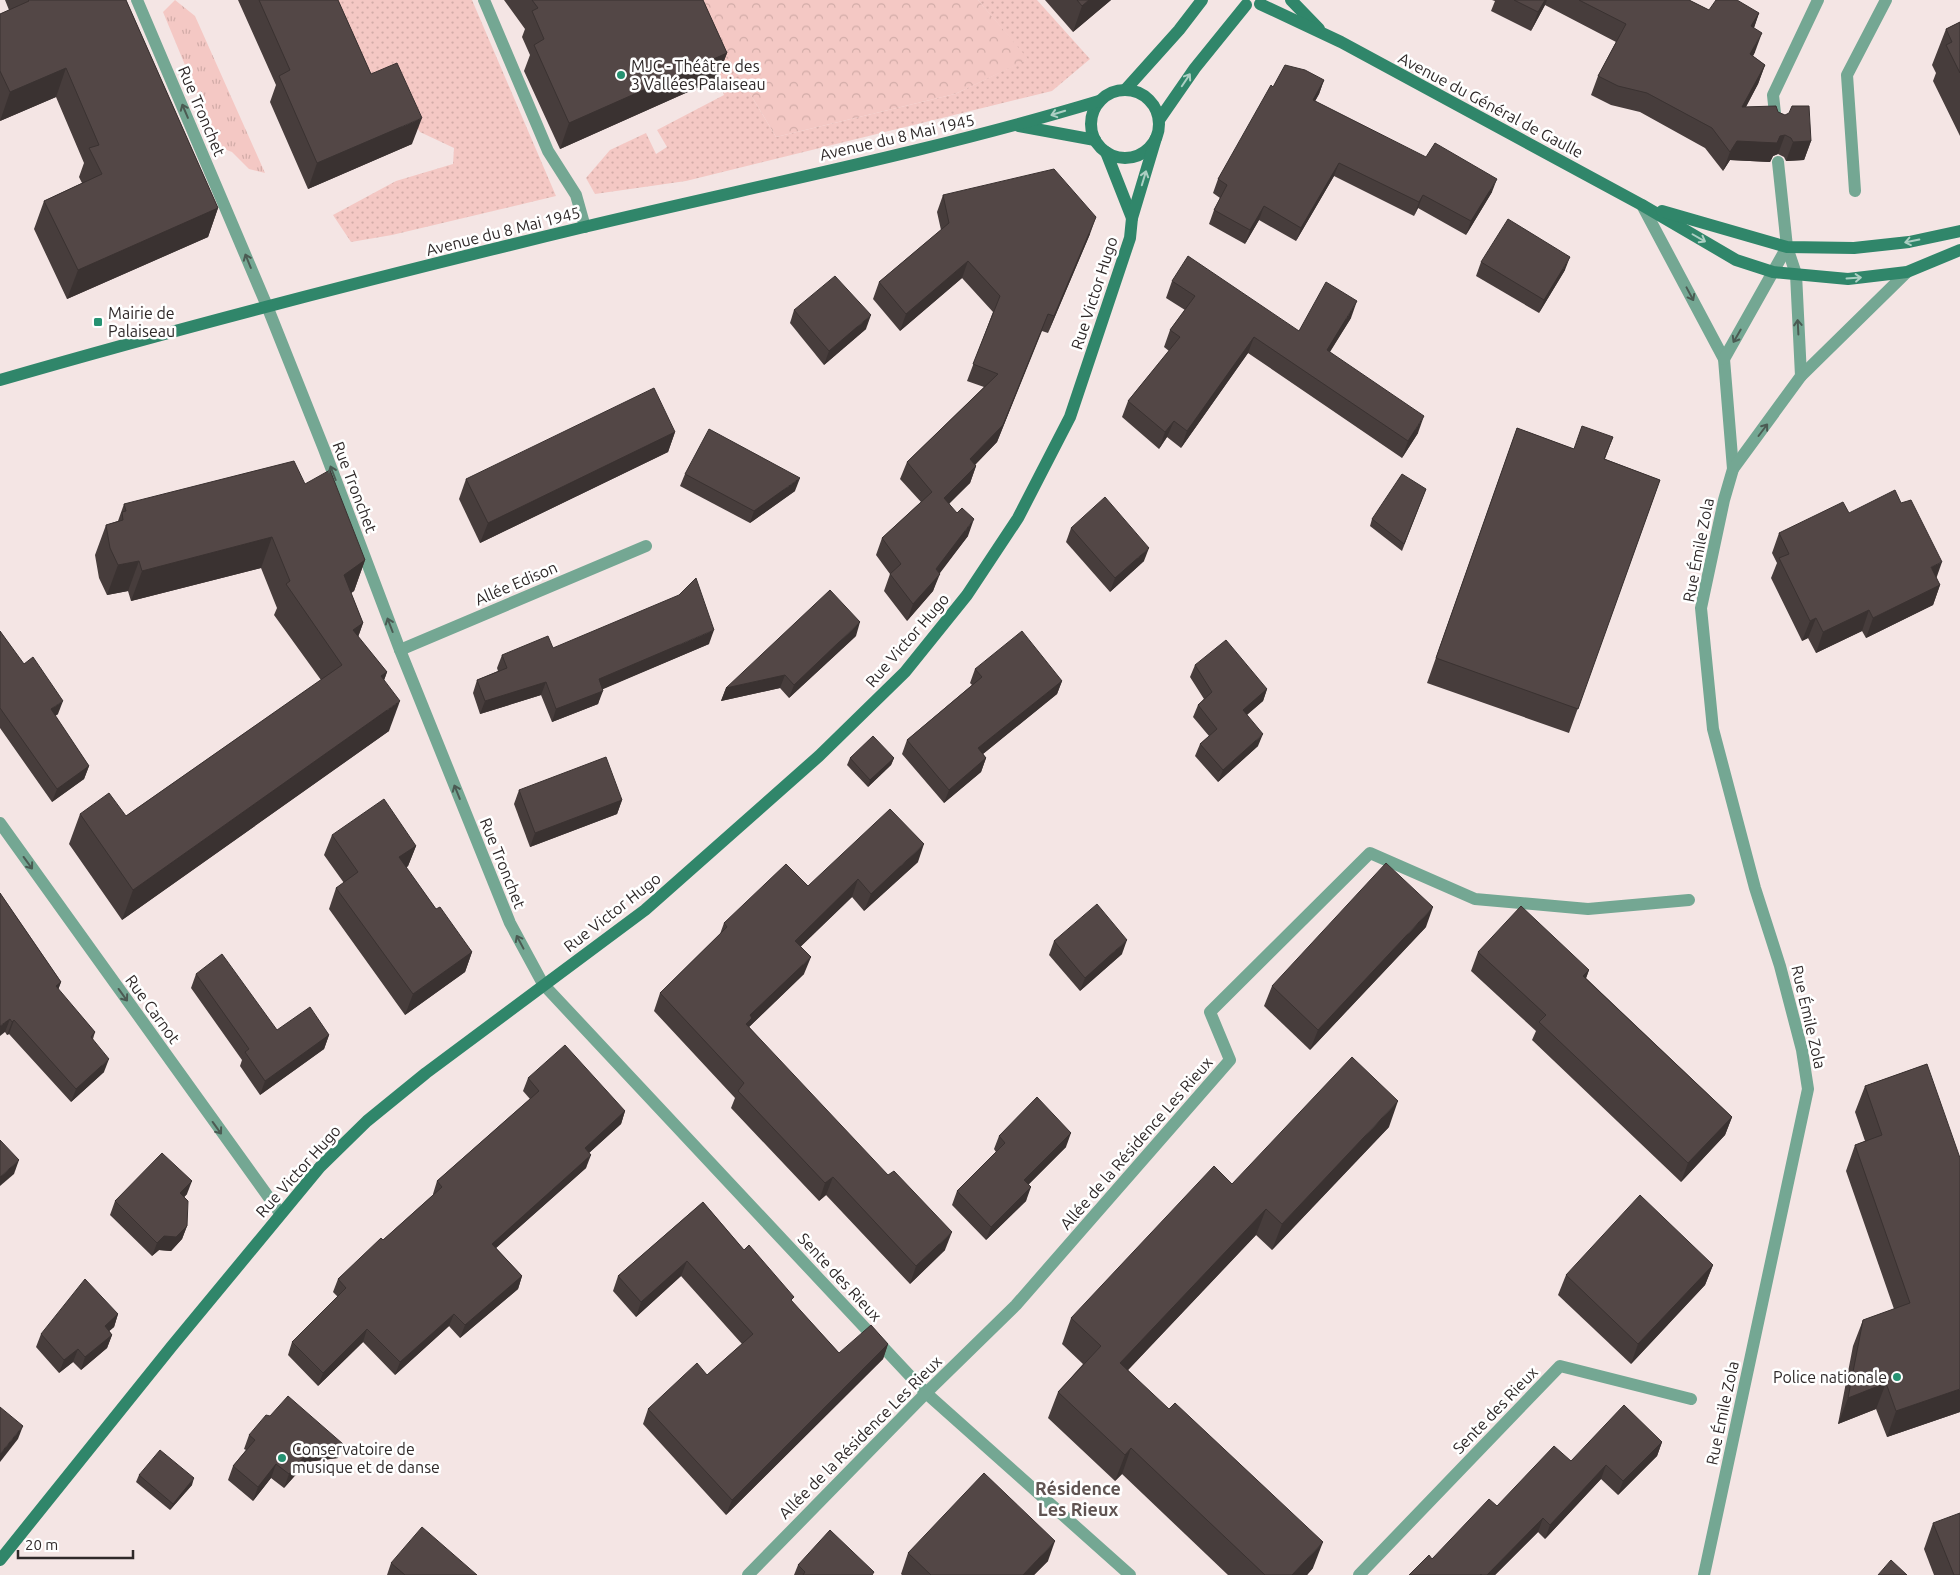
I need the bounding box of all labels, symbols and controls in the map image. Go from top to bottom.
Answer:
street label: Avenue du Général de Gaulle [1396,49,1586,161]
place label: MJC - Théâtre des 3 Vallées Palaiseau [631,57,766,93]
street label: Rue Tronchet [175,63,229,159]
marker: MJC - Théâtre des 3 Vallées Palaiseau [615,69,627,81]
one-way arrow [1181,73,1191,87]
one-way arrow [180,104,189,119]
one-way arrow [1050,109,1066,119]
street label: Avenue du 8 Mai 1945 [818,110,976,164]
one-way arrow [1140,170,1149,186]
street label: Avenue du 8 Mai 1945 [424,203,582,259]
street label: Rue Victor Hugo [1067,234,1121,352]
one-way arrow [1692,234,1706,244]
one-way arrow [1905,237,1921,247]
one-way arrow [243,254,252,269]
one-way arrow [1846,273,1862,282]
one-way arrow [1685,287,1695,302]
place label: Mairie de Palaiseau [108,304,175,340]
marker: Mairie de Palaiseau [92,316,104,328]
one-way arrow [1794,320,1803,336]
one-way arrow [1732,328,1742,342]
one-way arrow [1758,423,1768,437]
street label: Rue Tronchet [329,439,381,536]
one-way arrow [328,465,337,481]
street label: Rue Émile Zola [1677,496,1717,604]
street label: Allée Edison [472,558,560,608]
street label: Rue Victor Hugo [862,590,952,690]
one-way arrow [385,617,394,633]
one-way arrow [452,785,461,800]
street label: Rue Tronchet [477,815,530,912]
one-way arrow [23,856,33,870]
street label: Rue Victor Hugo [560,869,664,955]
one-way arrow [515,934,525,949]
street label: Rue Émile Zola [1788,963,1832,1071]
street label: Rue Carnot [122,971,184,1047]
one-way arrow [118,988,128,1002]
street label: Allée de la Résidence Les Rieux [1056,1053,1216,1233]
one-way arrow [212,1121,222,1135]
street label: Rue Victor Hugo [252,1121,344,1221]
street label: Sente des Rieux [795,1229,885,1325]
street label: Allée de la Résidence Les Rieux [775,1352,945,1522]
street label: Rue Émile Zola [1700,1359,1742,1467]
street label: Sente des Rieux [1449,1363,1541,1457]
place label: Police nationale [1773,1368,1887,1386]
marker: Police nationale [1891,1371,1903,1383]
place label: Conservatoire de musique et de danse [292,1440,440,1476]
marker: Conservatoire de musique et de danse [276,1452,288,1464]
district label: Résidence Les Rieux [1035,1478,1121,1519]
scale bar [18,1528,132,1560]
text: 20 m [25,1536,58,1553]

